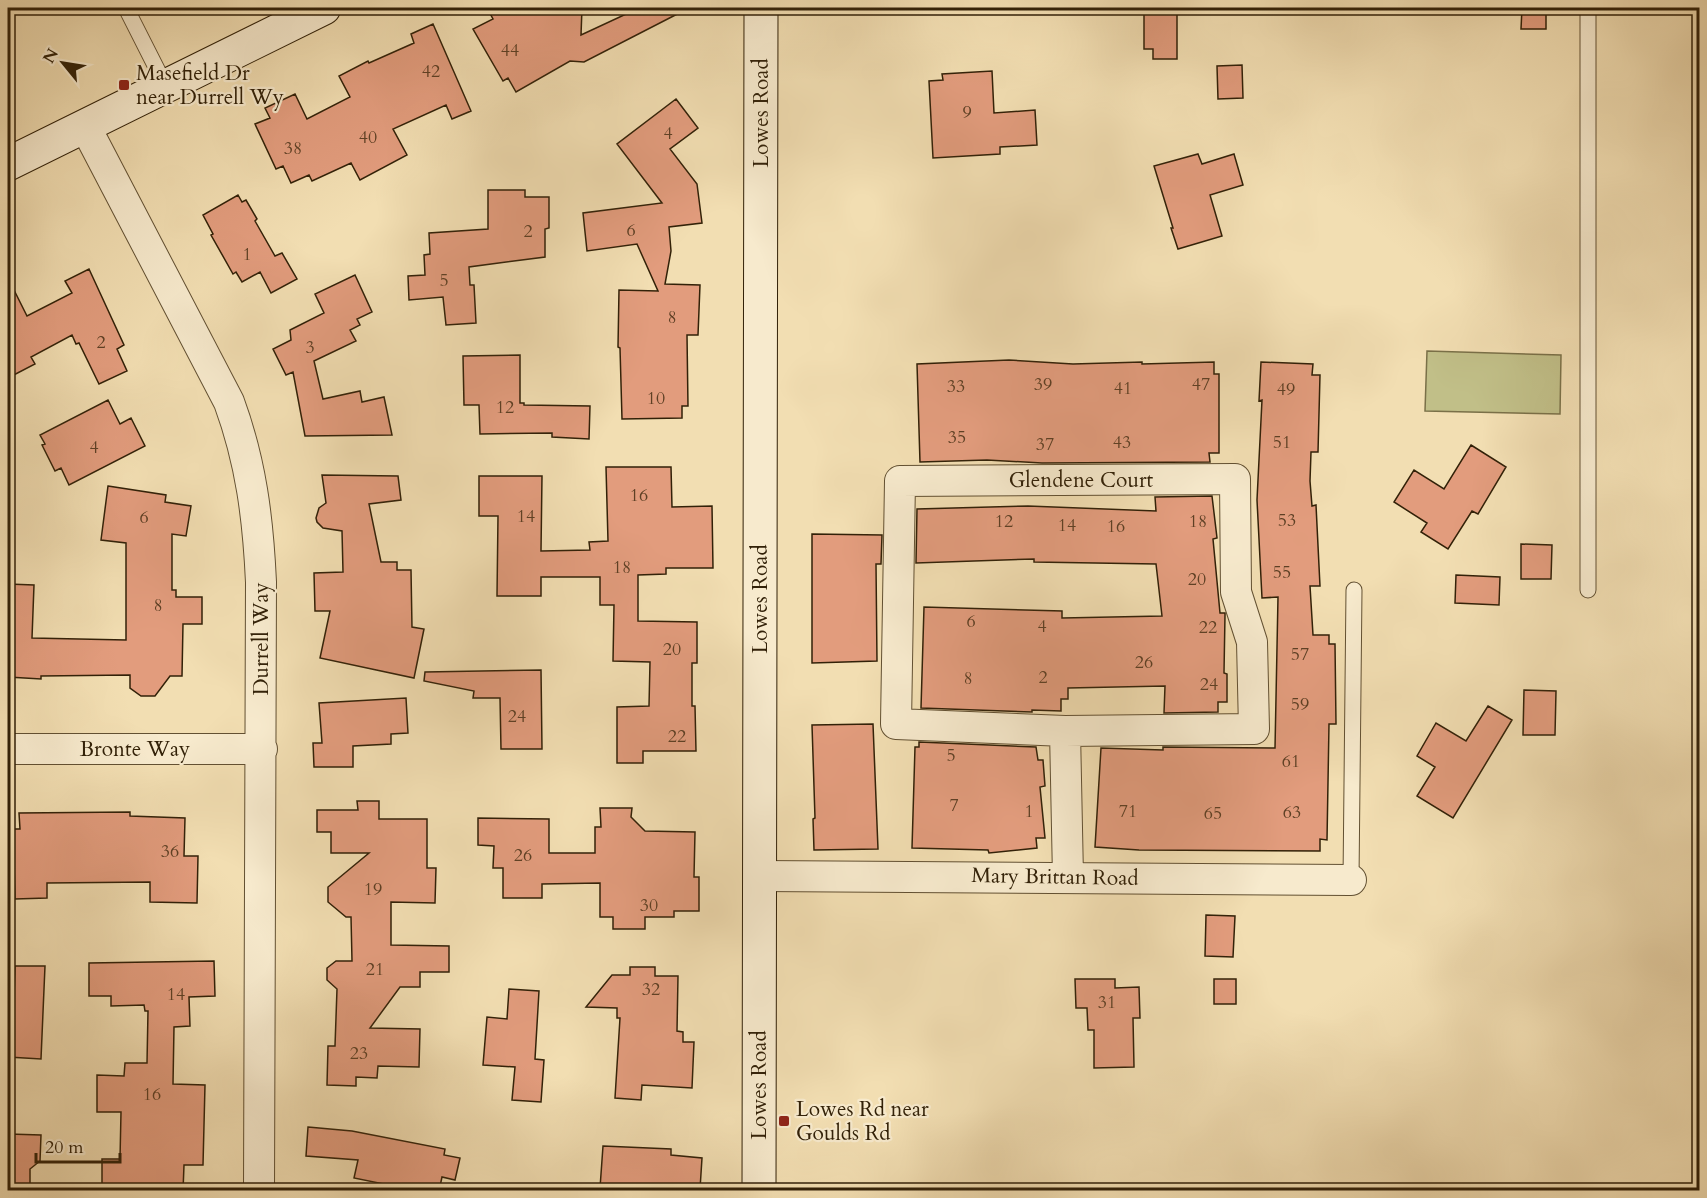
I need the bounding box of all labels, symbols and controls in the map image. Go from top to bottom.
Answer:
north arrow [33,33,93,93]
house number: 44 [501,38,519,63]
text: N [38,44,64,68]
street label: Lowes Road [747,58,776,168]
place label: Masefield Dr near Durrell Wy [136,59,284,112]
house number: 42 [422,59,440,84]
marker: Masefield Dr near Durrell Wy [117,78,131,92]
house number: 9 [962,100,972,125]
house number: 4 [663,121,673,146]
house number: 40 [359,125,377,150]
house number: 38 [284,136,302,161]
house number: 6 [626,218,636,243]
house number: 2 [523,219,533,244]
house number: 1 [242,242,252,267]
house number: 5 [439,268,449,293]
house number: 8 [667,305,677,330]
house number: 2 [96,330,106,355]
house number: 3 [305,335,315,360]
house number: 39 [1034,372,1052,397]
house number: 47 [1192,372,1210,397]
house number: 33 [947,374,965,399]
house number: 41 [1114,376,1132,401]
house number: 49 [1277,377,1295,402]
house number: 10 [647,386,665,411]
house number: 12 [496,395,514,420]
house number: 35 [948,425,966,450]
house number: 43 [1113,430,1131,455]
house number: 51 [1273,430,1291,455]
house number: 37 [1036,432,1054,457]
house number: 4 [89,435,99,460]
street label: Glendene Court [1009,466,1154,495]
house number: 16 [630,483,648,508]
house number: 14 [517,504,535,529]
house number: 6 [139,505,149,530]
house number: 53 [1278,508,1296,533]
house number: 12 [995,509,1013,534]
house number: 18 [1189,509,1207,534]
house number: 14 [1058,513,1076,538]
house number: 16 [1107,514,1125,539]
street label: Lowes Road [746,544,775,654]
house number: 18 [613,555,631,580]
house number: 55 [1273,560,1291,585]
house number: 20 [1188,567,1206,592]
street label: Durrell Way [247,582,276,696]
house number: 8 [153,593,163,618]
house number: 6 [966,609,976,634]
house number: 4 [1037,614,1047,639]
house number: 22 [1199,615,1217,640]
house number: 20 [663,637,681,662]
house number: 57 [1291,642,1309,667]
house number: 26 [1135,650,1153,675]
house number: 2 [1038,665,1048,690]
house number: 8 [963,666,973,691]
house number: 24 [1200,672,1218,697]
house number: 59 [1291,692,1309,717]
house number: 24 [508,704,526,729]
house number: 22 [668,724,686,749]
street label: Bronte Way [80,735,190,764]
house number: 5 [946,743,956,768]
house number: 61 [1282,749,1300,774]
house number: 7 [949,793,959,818]
house number: 1 [1024,799,1034,824]
house number: 71 [1119,799,1137,824]
house number: 63 [1283,800,1301,825]
house number: 65 [1204,801,1222,826]
house number: 36 [161,839,179,864]
house number: 26 [514,843,532,868]
street label: Mary Brittan Road [971,861,1139,893]
house number: 19 [364,877,382,902]
house number: 30 [640,893,658,918]
house number: 21 [366,957,384,982]
house number: 32 [642,977,660,1002]
house number: 14 [167,982,185,1007]
house number: 31 [1098,990,1116,1015]
street label: Lowes Road [745,1030,774,1140]
house number: 23 [350,1041,368,1066]
house number: 16 [143,1082,161,1107]
place label: Lowes Rd near Goulds Rd [796,1095,929,1148]
marker: Lowes Rd near Goulds Rd [777,1114,791,1128]
scale bar [36,1126,120,1164]
text: 20 m [45,1135,84,1160]

